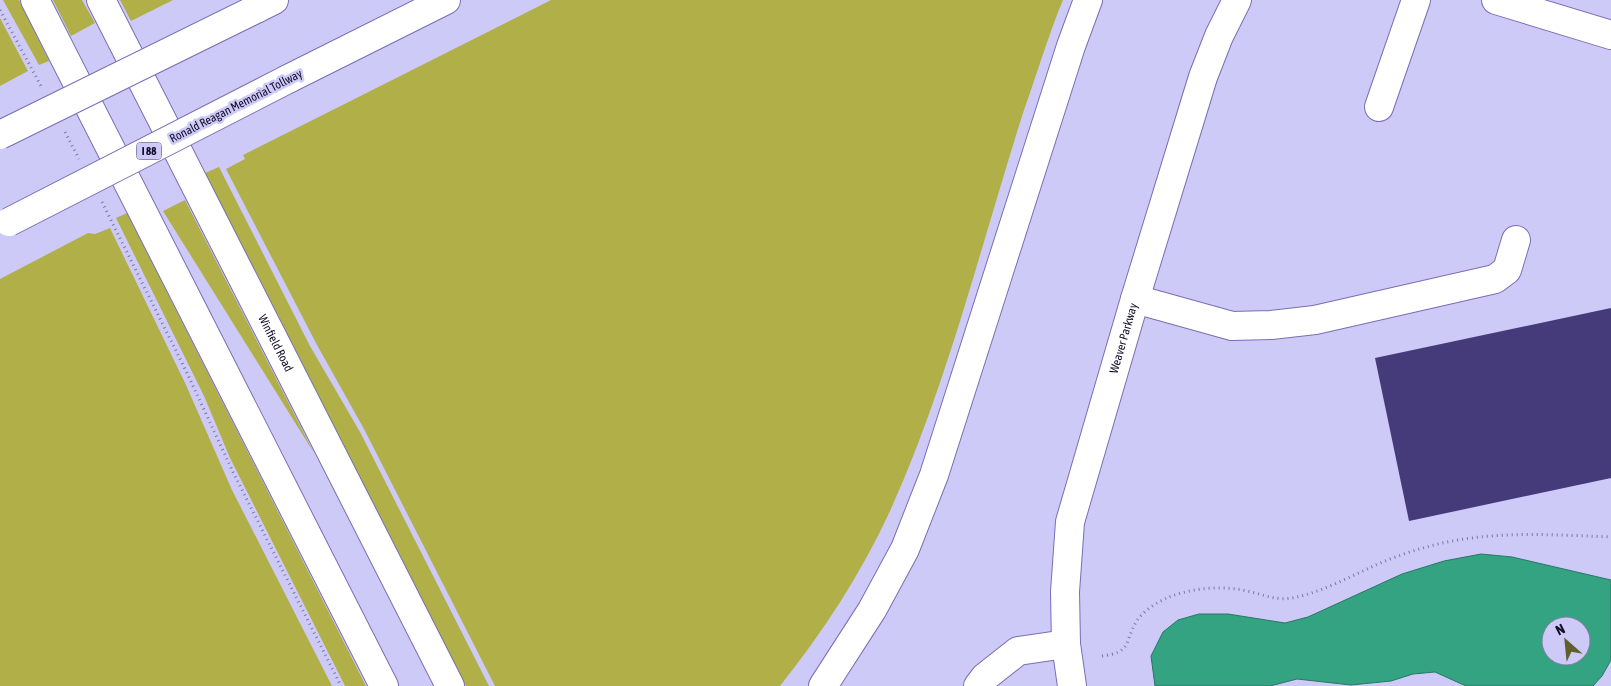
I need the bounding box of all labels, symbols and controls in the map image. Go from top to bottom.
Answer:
street label: Ronald Reagan Memorial Tollway [167,66,305,146]
road number: I 88 [136,142,162,160]
street label: Weaver Parkway [1107,301,1140,375]
street label: Winfield Road [255,312,296,374]
north arrow [1541,616,1591,666]
text: N [1553,620,1567,638]

